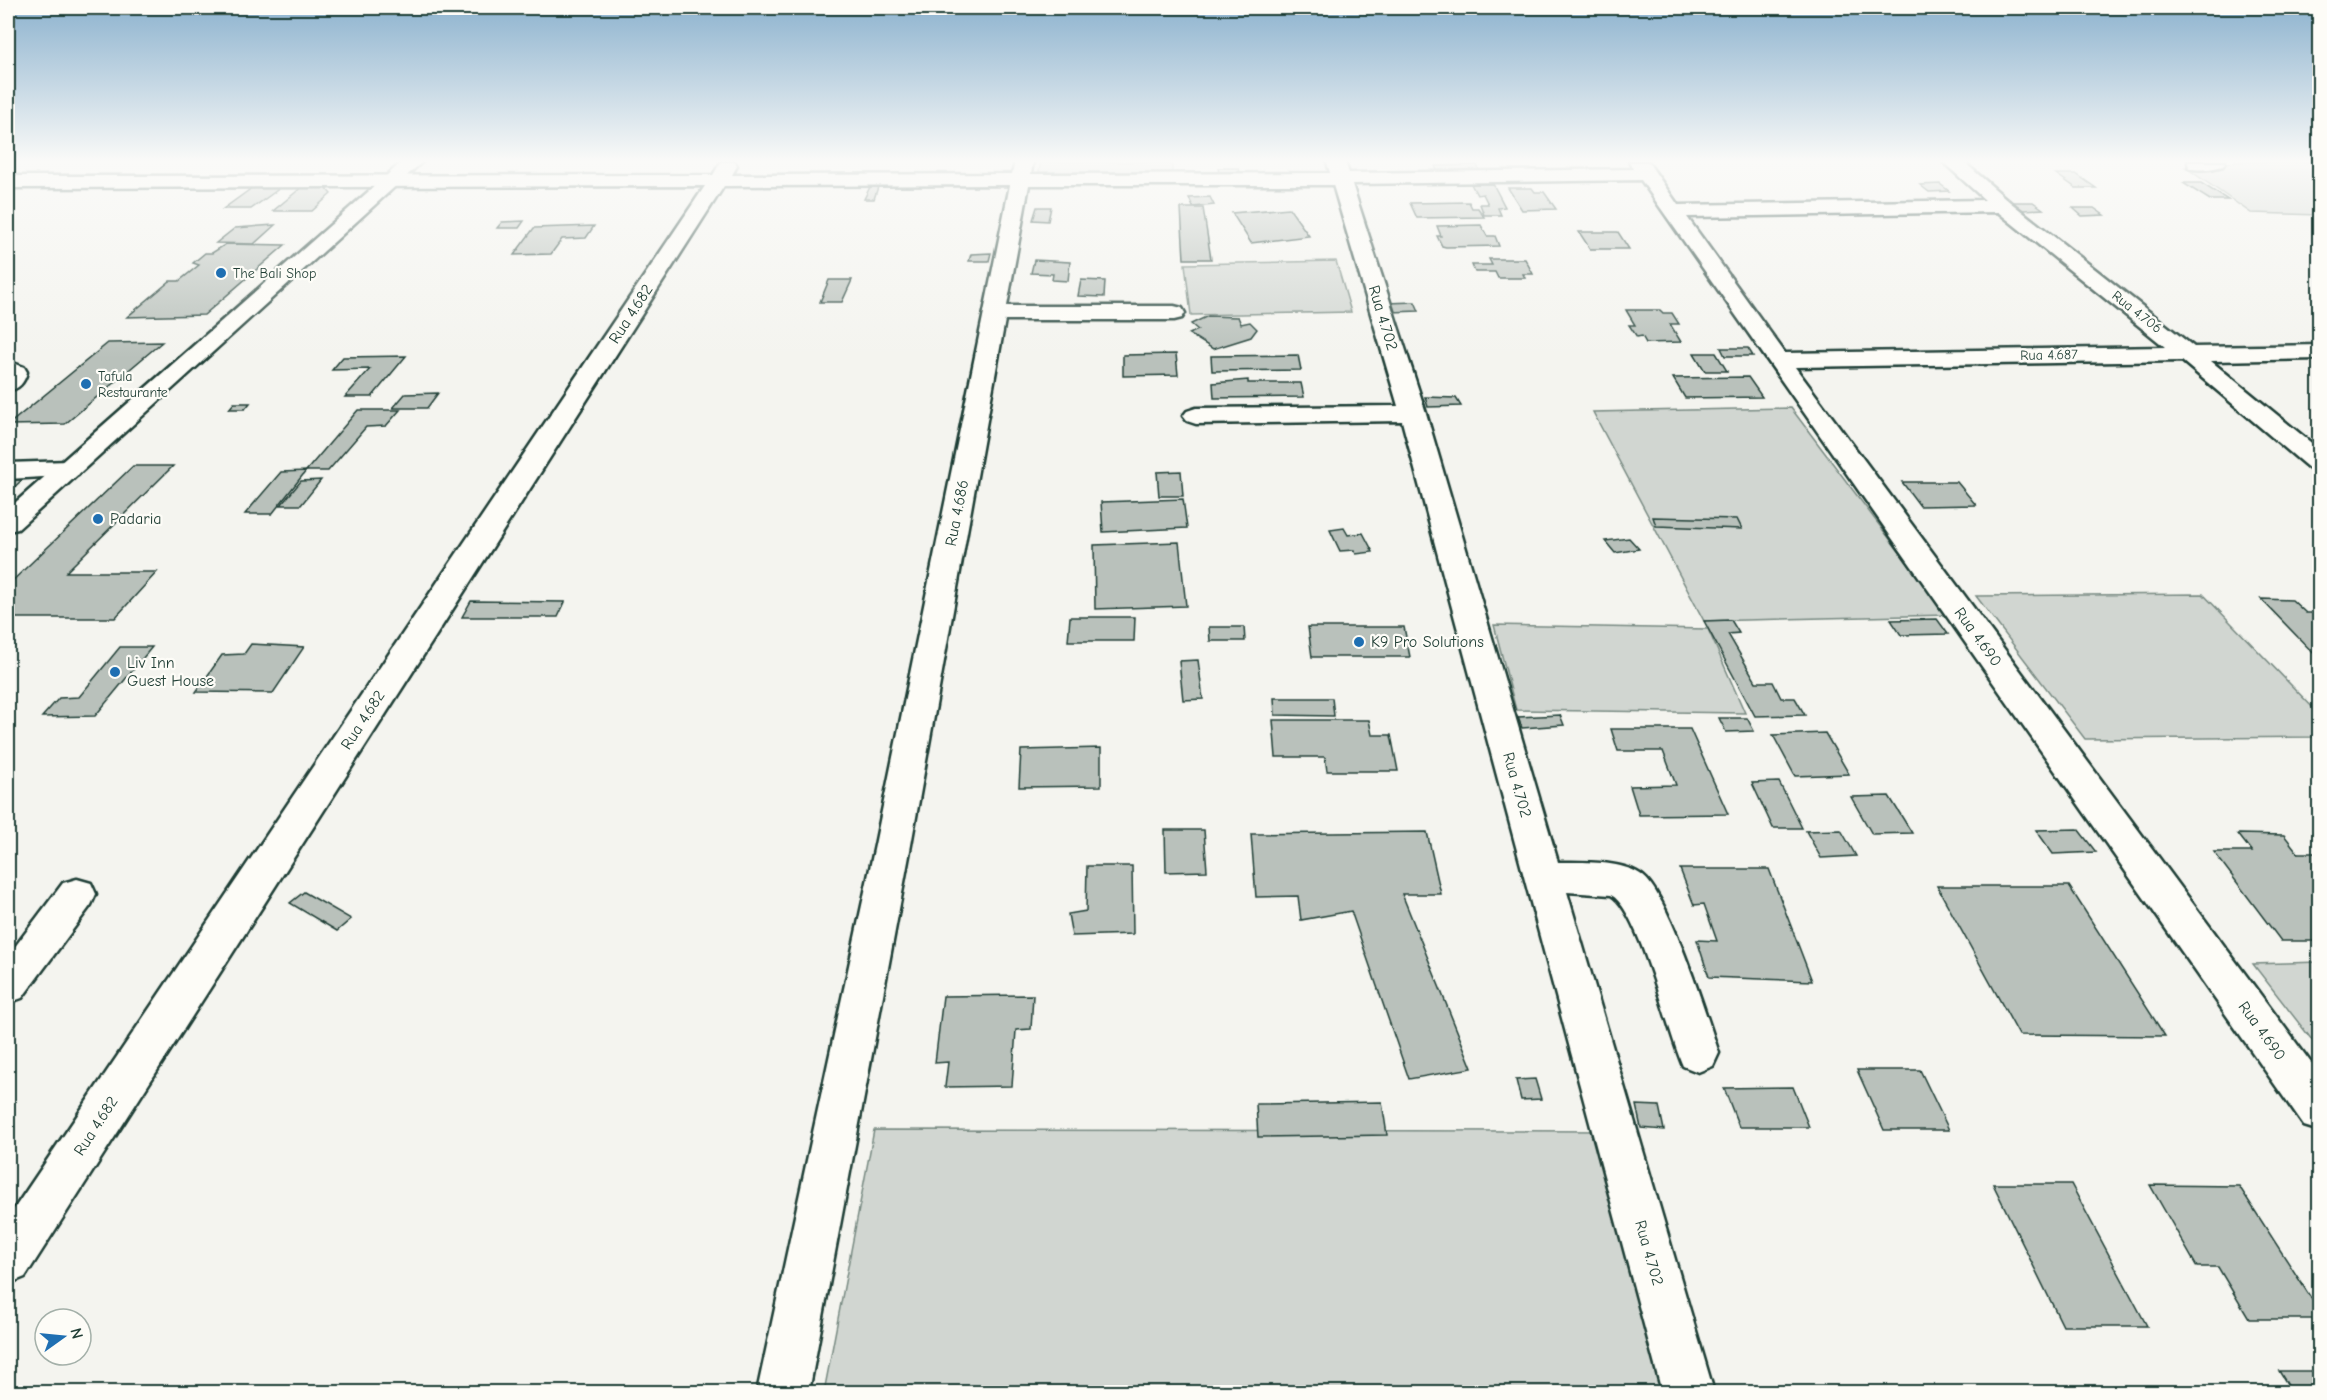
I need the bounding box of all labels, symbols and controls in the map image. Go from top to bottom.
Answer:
place label: The Bali Shop [233,265,316,282]
marker: The Bali Shop [214,266,228,280]
street label: Rua 4.682 [605,281,657,347]
street label: Rua 4.702 [1365,283,1401,353]
street label: Rua 4.706 [2108,287,2166,337]
street label: Rua 4.687 [2020,346,2078,364]
place label: Tafula Restaurante [98,368,168,401]
marker: Tafula Restaurante [79,377,93,391]
street label: Rua 4.686 [942,478,972,548]
place label: Padaria [110,510,162,528]
marker: Padaria [91,512,105,526]
street label: Rua 4.690 [1951,604,2005,670]
place label: K9 Pro Solutions [1371,633,1484,651]
marker: K9 Pro Solutions [1352,635,1366,649]
place label: Liv Inn Guest House [127,654,214,690]
marker: Liv Inn Guest House [108,665,122,679]
street label: Rua 4.682 [337,687,389,753]
street label: Rua 4.702 [1499,750,1535,820]
street label: Rua 4.690 [2235,998,2289,1064]
street label: Rua 4.682 [70,1093,122,1159]
street label: Rua 4.702 [1631,1218,1667,1288]
north arrow [33,1307,93,1367]
text: N [66,1326,87,1341]

